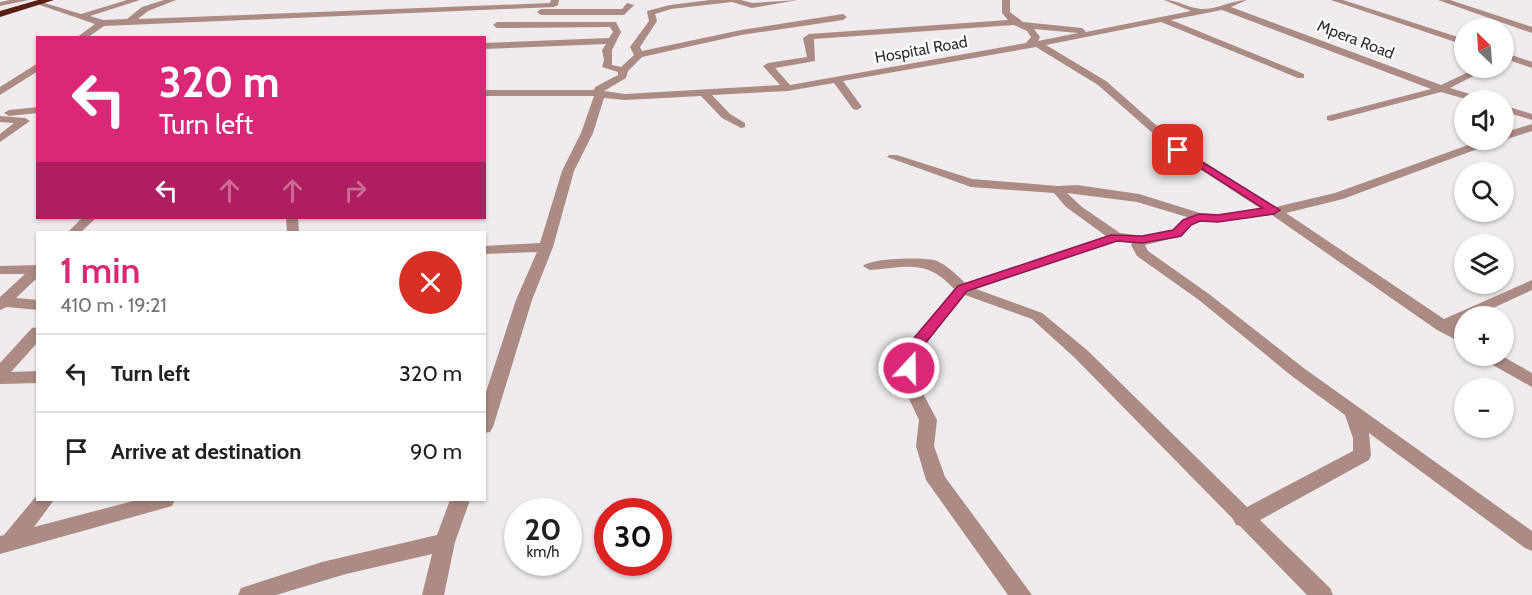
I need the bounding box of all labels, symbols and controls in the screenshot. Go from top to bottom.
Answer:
street label: Mpera Road [1315,16,1397,63]
north arrow [1454,18,1514,78]
map controls [1454,18,1514,438]
street label: Hospital Road [873,32,969,67]
text: 320 m [159,56,279,108]
icon: left [60,60,138,138]
button: sound [1454,90,1514,150]
text: Turn left [159,108,253,141]
pin [1152,124,1203,175]
icon: arrive [1161,133,1194,166]
button: search [1454,162,1514,222]
icon: left [150,174,183,207]
icon: ahead [213,174,246,207]
icon: ahead [276,174,309,207]
icon: right [339,174,372,207]
button: layers [1454,234,1514,294]
text: 1 min [60,248,140,292]
button: close [399,251,462,314]
text: 410 m · 19:21 [60,293,167,317]
button: + [1454,306,1514,366]
position arrow [877,336,941,400]
icon: left [60,357,93,390]
text: Turn left [111,360,190,387]
text: 320 m [399,360,462,387]
button: − [1454,378,1514,438]
icon: arrive [60,435,93,468]
text: Arrive at destination [111,438,301,465]
text: 90 m [410,438,462,465]
speed limit sign: 30 [594,498,672,576]
text: 20 [524,511,562,548]
text: km/h [527,543,559,561]

